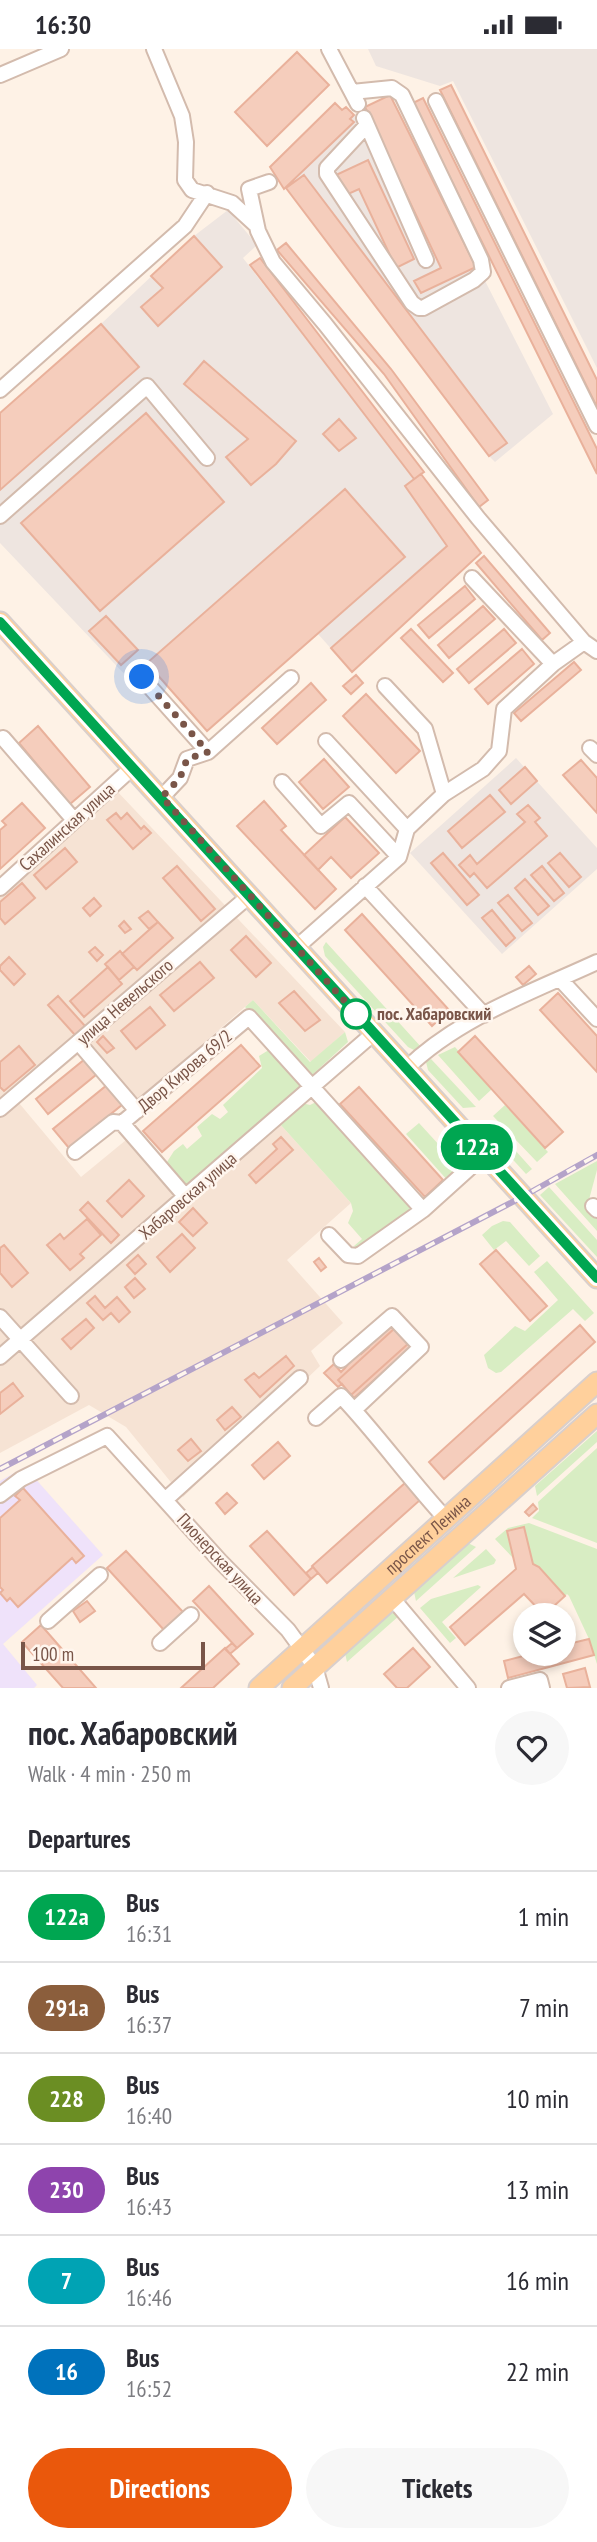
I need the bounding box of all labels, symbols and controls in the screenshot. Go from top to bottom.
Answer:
text: 16:30 [35,8,91,41]
your location [124,659,159,694]
street label: Сахалинская улица [14,778,119,876]
street label: улица Невельского [72,953,178,1050]
marker: пос. Хабаровский [341,999,371,1029]
place label: пос. Хабаровский [377,1002,491,1025]
street label: Двор Кирова 69/2 [133,1024,237,1117]
line badge: 122а [428,1124,526,1170]
text: 122а [455,1131,499,1162]
street label: Хабаровская улица [134,1147,241,1244]
street label: проспект Ленина [380,1490,476,1579]
street label: Пионерская улица [172,1508,268,1609]
map controls [513,1603,576,1666]
button: layers [513,1603,576,1666]
scale bar [21,1639,205,1671]
text: 100 m [32,1642,74,1666]
text: пос. Хабаровский [28,1711,238,1754]
button: heart [495,1711,569,1785]
text: Walk · 4 min · 250 m [28,1759,191,1788]
text: Departures [28,1822,131,1855]
text: Bus [126,1886,159,1919]
text: 1 min [518,1900,569,1933]
text: 122а [44,1901,89,1932]
text: 16:31 [126,1919,172,1948]
text: Bus [126,1977,159,2010]
text: 7 min [519,1991,569,2024]
text: 291а [44,1992,89,2023]
text: 16:37 [126,2010,172,2039]
text: Bus [126,2068,159,2101]
text: 10 min [506,2082,569,2115]
text: 228 [49,2083,84,2114]
text: 16:40 [126,2101,172,2130]
text: Bus [126,2159,159,2192]
text: 13 min [506,2173,569,2206]
text: 230 [49,2174,84,2205]
text: 16:43 [126,2192,172,2221]
text: Bus [126,2250,159,2283]
text: 16 min [506,2264,569,2297]
text: 7 [61,2265,72,2296]
text: 16:46 [126,2283,172,2312]
text: Bus [126,2341,159,2374]
text: 22 min [506,2355,569,2388]
text: 16 [55,2356,78,2387]
text: 16:52 [126,2374,172,2403]
button: Directions [28,2448,292,2528]
button: Tickets [306,2448,569,2528]

